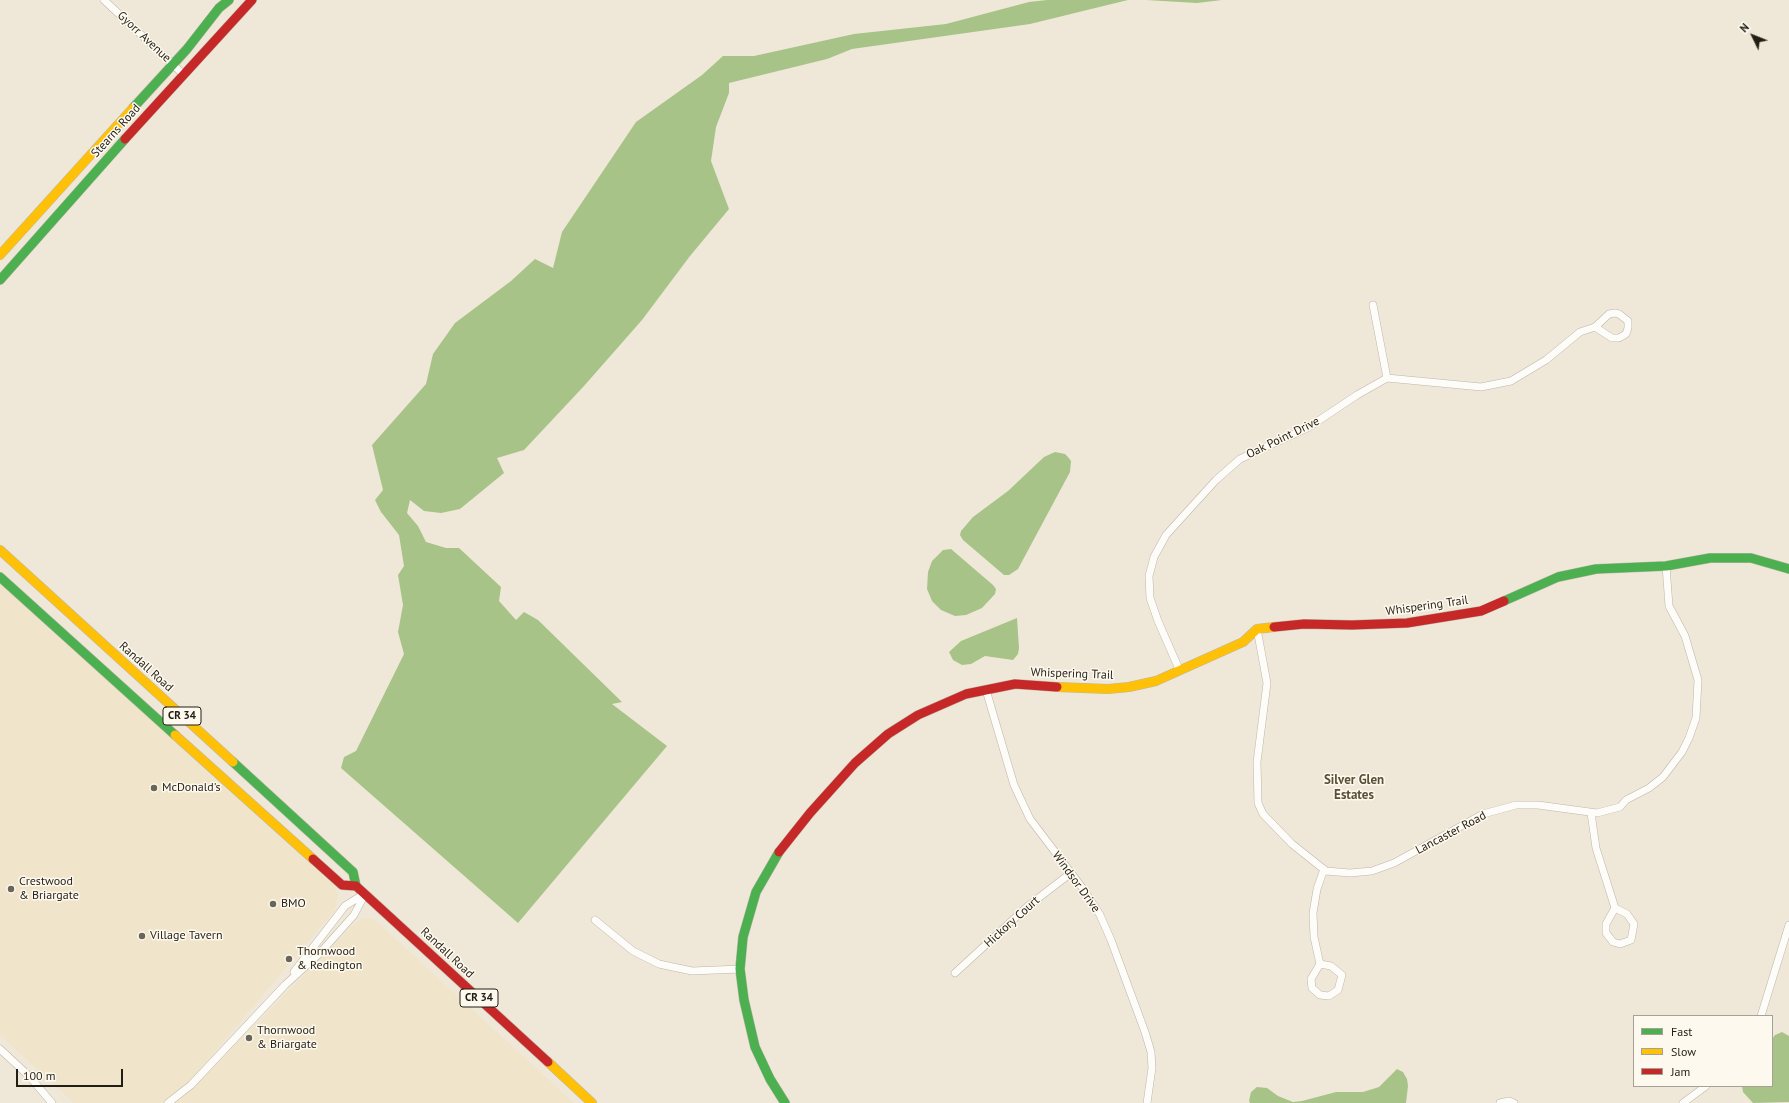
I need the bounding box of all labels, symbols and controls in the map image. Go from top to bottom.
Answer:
street label: Gyorr Avenue [114,9,174,65]
north arrow [1733,16,1773,56]
text: N [1737,20,1752,35]
street label: Stearns Road [88,101,144,161]
street label: Oak Point Drive [1244,414,1322,462]
street label: Whispering Trail [1385,593,1469,619]
street label: Randall Road [116,639,176,695]
street label: Whispering Trail [1030,665,1114,683]
road number: CR 34 [163,707,201,725]
district label: Silver Glen Estates [1324,772,1384,803]
place label: McDonald's [162,781,221,795]
marker: McDonald's [149,783,159,793]
street label: Lancaster Road [1413,808,1489,858]
street label: Windsor Drive [1049,849,1103,915]
place label: Crestwood & Briargate [19,875,79,903]
marker: Crestwood & Briargate [6,884,16,894]
street label: Hickory Court [981,893,1043,951]
place label: BMO [281,897,306,911]
marker: BMO [268,899,278,909]
street label: Randall Road [417,925,477,981]
place label: Village Tavern [150,929,222,943]
marker: Village Tavern [137,931,147,941]
place label: Thornwood & Redington [297,945,362,973]
marker: Thornwood & Redington [284,954,294,964]
road number: CR 34 [460,989,498,1007]
legend [1633,1015,1773,1087]
place label: Thornwood & Briargate [257,1024,317,1052]
text: Fast [1671,1024,1692,1039]
marker: Thornwood & Briargate [244,1033,254,1043]
text: Slow [1671,1044,1696,1059]
scale bar [18,1061,125,1087]
text: Jam [1671,1064,1690,1079]
text: 100 m [23,1068,56,1083]

